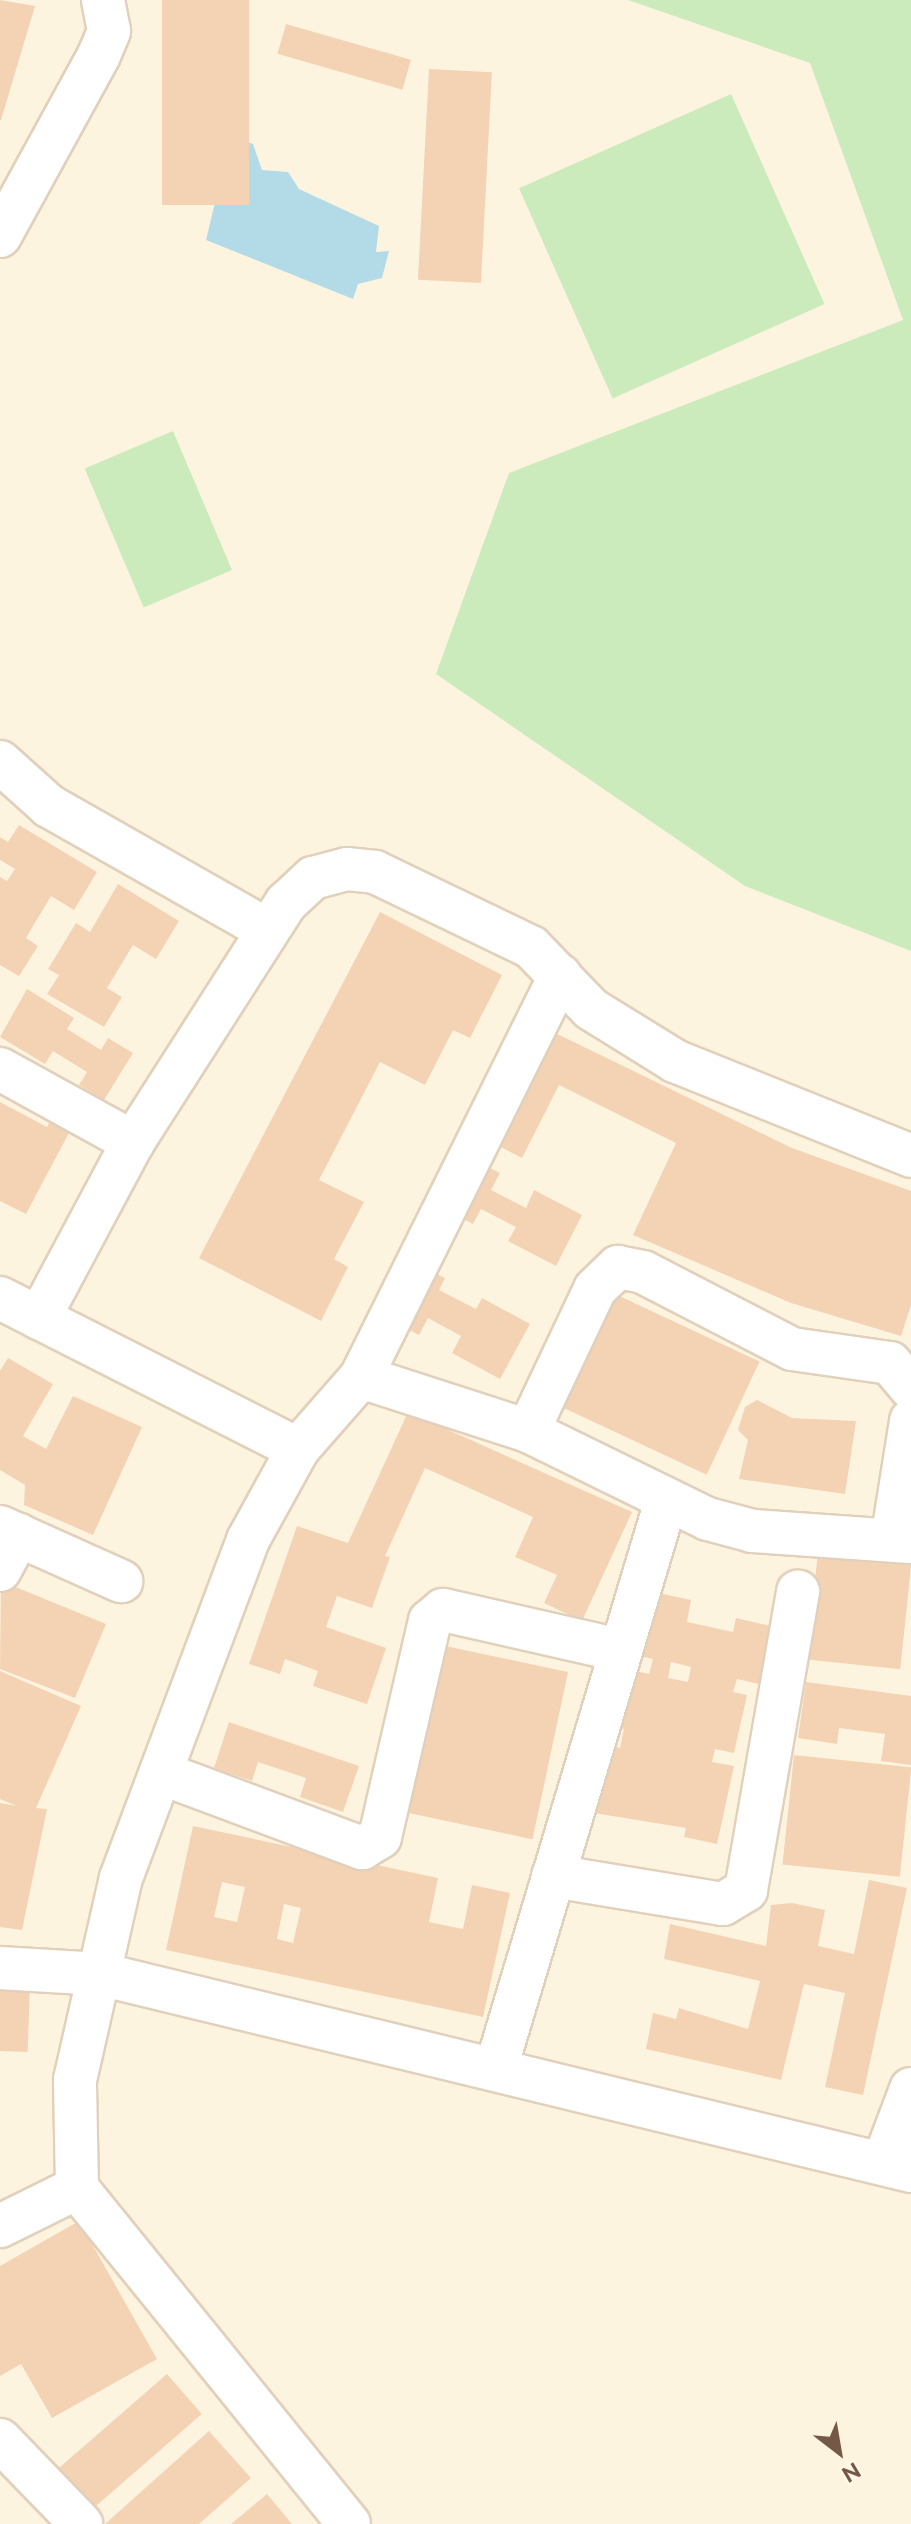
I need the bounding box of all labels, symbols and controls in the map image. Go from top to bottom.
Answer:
north arrow [799,2412,879,2492]
text: N [837,2457,865,2488]

